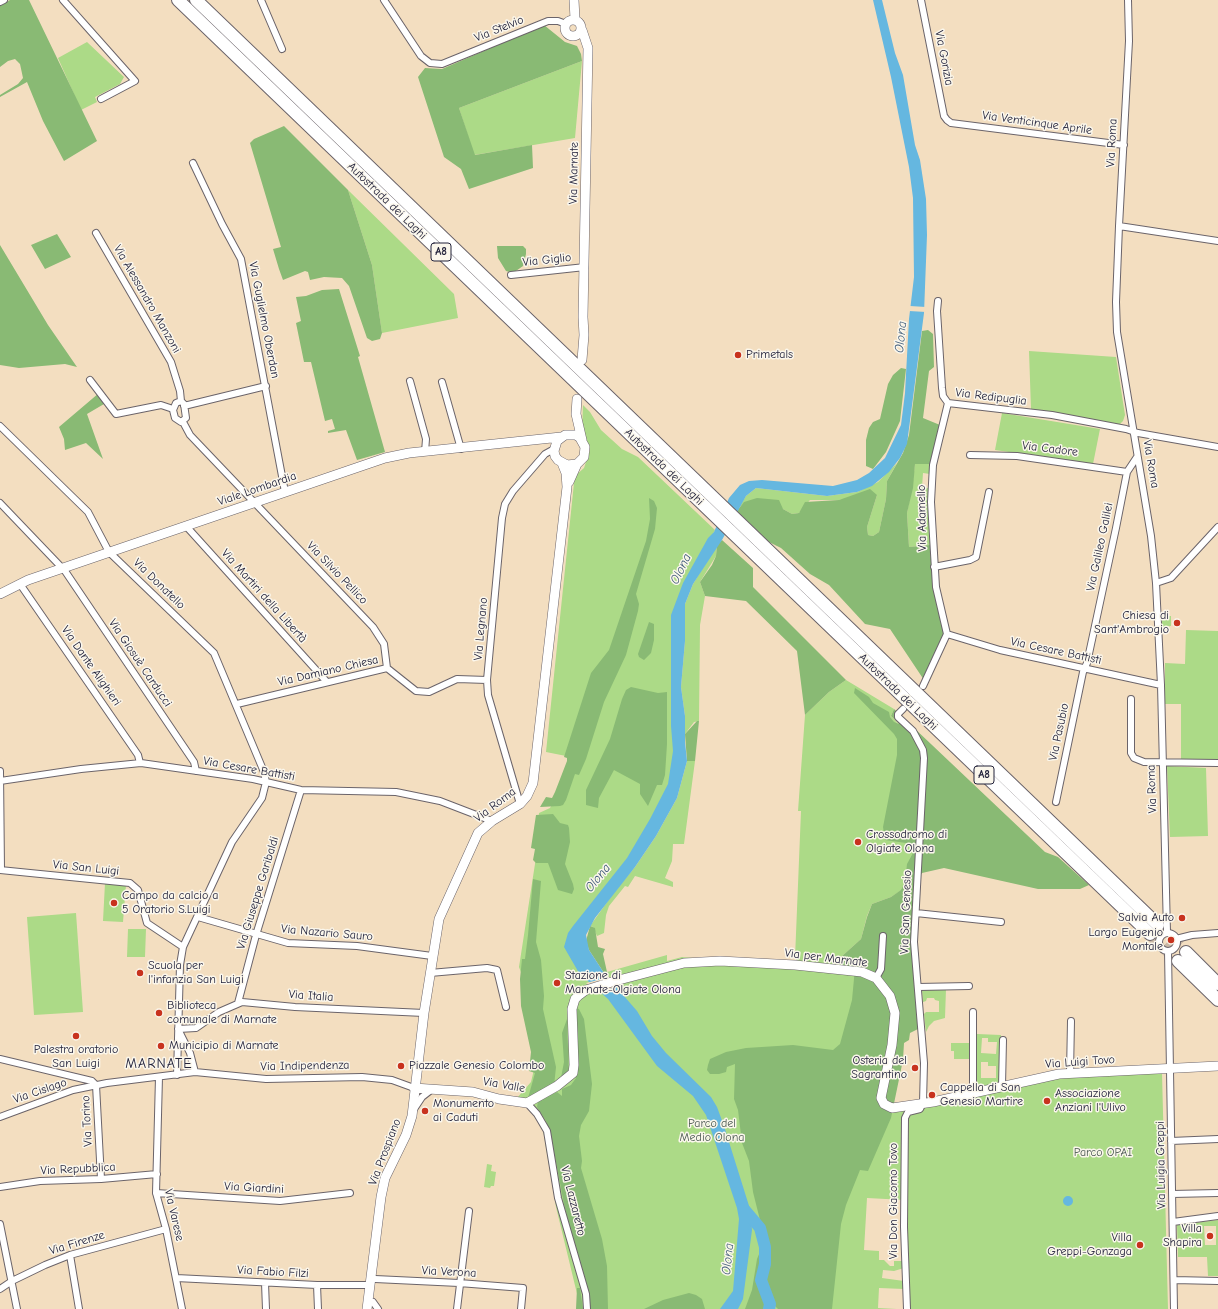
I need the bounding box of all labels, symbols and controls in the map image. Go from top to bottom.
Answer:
street label: Via Stelvio [472,13,526,45]
street label: Via Gorizia [932,29,956,87]
street label: Via Venticinque Aprile [981,108,1093,138]
street label: Via Roma [1104,118,1120,168]
street label: Via Marnate [566,142,582,204]
street label: Autostrada dei Laghi [344,159,430,243]
street label: Via Alessandro Manzoni [110,242,184,356]
road number: A8 [431,243,451,261]
street label: Via Giglio [522,250,572,270]
street label: Via Guglielmo Oberdan [246,260,282,380]
water label: Olona [892,320,910,354]
place label: Primetals [746,348,793,362]
marker: Primetals [733,350,743,360]
street label: Via Redipuglia [954,385,1028,409]
street label: Autostrada dei Laghi [621,425,707,509]
street label: Via Cadore [1021,438,1079,460]
street label: Via Roma [1140,439,1162,489]
street label: Viale Lombardia [216,469,298,509]
street label: Via Adamello [914,485,930,551]
street label: Via Galileo Galilei [1084,501,1116,593]
street label: Via Silvio Pellico [303,539,371,607]
street label: Via Martiri della Libertà [218,546,310,646]
water label: Olona [667,551,695,587]
street label: Via Donatello [130,556,188,612]
street label: Via Legnano [471,597,491,661]
place label: Chiesa di Sant'Ambrogio [1094,609,1169,637]
street label: Via Giosuè Carducci [105,616,175,710]
marker: Chiesa di Sant'Ambrogio [1172,618,1182,628]
street label: Via Dante Alighieri [58,623,124,709]
street label: Via Cesare Battisti [1009,634,1103,668]
street label: Autostrada dei Laghi [855,650,941,734]
street label: Via Damiano Chiesa [276,652,380,690]
street label: Via Pasubio [1046,702,1072,762]
street label: Via Cesare Battisti [202,754,296,784]
street label: Via Roma [1144,764,1160,814]
road number: A8 [974,766,994,784]
street label: Via Roma [471,785,519,825]
place label: Crossodromo di Olgiate Olona [866,828,947,856]
street label: Via Giuseppe Garibaldi [234,835,282,951]
marker: Crossodromo di Olgiate Olona [853,837,863,847]
street label: Via San Luigi [52,857,120,879]
water label: Olona [582,861,614,895]
street label: Via San Genesio [897,870,915,954]
place label: Campo da calcio a 5 Oratorio S.Luigi [122,889,218,917]
marker: Campo da calcio a 5 Oratorio S.Luigi [109,898,119,908]
place label: Salvia Auto [1118,911,1174,925]
marker: Salvia Auto [1177,913,1187,923]
street label: Via Nazario Sauro [280,922,374,944]
place label: Largo Eugenio Montale [1088,926,1163,954]
marker: Largo Eugenio Montale [1166,935,1176,945]
street label: Via per Marnate [784,946,868,970]
place label: Scuola per l'infanzia San Luigi [148,959,244,987]
marker: Scuola per l'infanzia San Luigi [135,968,145,978]
place label: Stazione di Marnate-Olgiate Olona [565,969,681,997]
marker: Stazione di Marnate-Olgiate Olona [552,978,562,988]
street label: Via Italia [288,987,334,1005]
place label: Biblioteca comunale di Marnate [167,999,277,1027]
marker: Biblioteca comunale di Marnate [154,1008,164,1018]
marker: Palestra oratorio San Luigi [71,1031,81,1041]
place label: Municipio di Marnate [169,1039,279,1053]
marker: Municipio di Marnate [156,1041,166,1051]
place label: Palestra oratorio San Luigi [34,1043,118,1071]
street label: Via Luigi Tovo [1045,1052,1115,1072]
place label: Osteria del Sagrantino [851,1054,907,1082]
district label: MARNATE [125,1056,193,1072]
street label: Via Indipendenza [260,1058,350,1074]
place label: Piazzale Genesio Colombo [409,1059,544,1073]
marker: Piazzale Genesio Colombo [396,1061,406,1071]
marker: Osteria del Sagrantino [910,1063,920,1073]
street label: Via Valle [482,1074,526,1096]
street label: Via Cislago [11,1075,69,1107]
place label: Cappella di San Genesio Martire [940,1081,1023,1109]
place label: Associazione Anziani l'Ulivo [1055,1087,1126,1115]
marker: Cappella di San Genesio Martire [927,1090,937,1100]
street label: Via Torino [78,1095,96,1147]
marker: Associazione Anziani l'Ulivo [1042,1096,1052,1106]
place label: Monumento ai Caduti [433,1097,494,1125]
marker: Monumento ai Caduti [420,1106,430,1116]
street label: Via Prospiano [366,1117,404,1187]
park label: Parco del Medio Olona [679,1117,745,1145]
street label: Via Luigia Greppi [1153,1121,1169,1209]
street label: Via Don Giacomo Tovo [887,1143,901,1259]
park label: Parco OPAI [1074,1146,1132,1160]
street label: Via Repubblica [40,1160,116,1178]
street label: Via Lazzaretto [557,1165,589,1237]
street label: Via Giardini [224,1179,284,1197]
street label: Via Varese [161,1188,187,1242]
place label: Villa Shapira [1163,1222,1202,1250]
street label: Via Firenze [48,1228,106,1258]
place label: Villa Greppi-Gonzaga [1047,1231,1132,1259]
marker: Villa Shapira [1205,1231,1215,1241]
marker: Villa Greppi-Gonzaga [1135,1240,1145,1250]
water label: Olona [719,1242,737,1276]
street label: Via Fabio Filzi [237,1263,309,1281]
street label: Via Verona [421,1263,477,1281]

